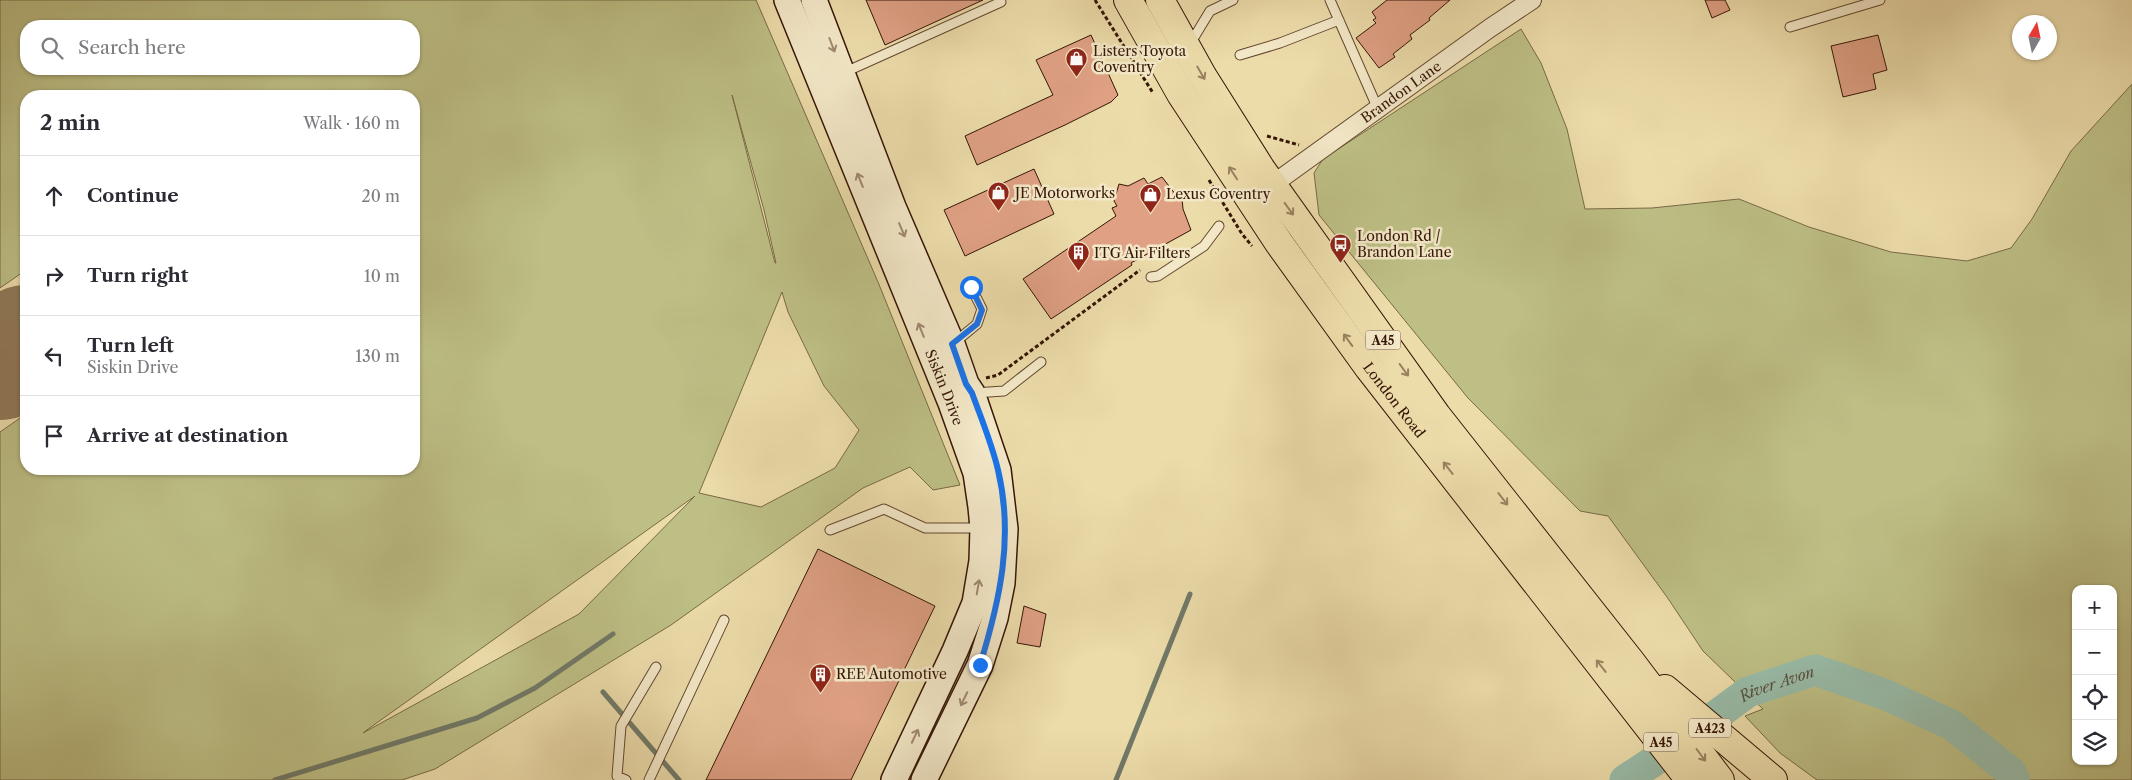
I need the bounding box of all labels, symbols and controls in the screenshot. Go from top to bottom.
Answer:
north arrow [2012,15,2057,60]
search box [20,20,420,75]
icon: search [38,34,66,62]
text: Search here [78,36,186,59]
one-way arrow [827,37,837,52]
place label: Listers Toyota Coventry [1093,42,1187,76]
shop icon: Listers Toyota Coventry [1065,47,1089,78]
street label: Brandon Lane [1357,57,1445,127]
one-way arrow [1196,65,1206,80]
text: 2 min [40,110,100,135]
text: Walk · 160 m [303,113,400,133]
one-way arrow [1228,166,1238,180]
one-way arrow [855,173,864,188]
shop icon: JE Motorworks [987,181,1011,212]
icon: ahead [40,182,68,210]
shop icon: Lexus Coventry [1138,182,1162,213]
text: Continue [87,184,179,207]
place label: JE Motorworks [1013,184,1115,202]
place label: Lexus Coventry [1166,185,1271,203]
text: 20 m [361,186,400,206]
one-way arrow [1284,202,1294,216]
one-way arrow [898,222,908,237]
place label: London Rd / Brandon Lane [1357,227,1452,261]
bus stop icon: London Rd / Brandon Lane [1329,232,1353,263]
building icon: ITG Air Filters [1066,241,1090,272]
place label: ITG Air Filters [1094,244,1190,262]
icon: right [40,262,68,290]
text: Turn right [87,264,188,287]
text: 10 m [364,266,400,286]
route start [960,276,983,299]
one-way arrow [916,323,926,338]
road number: A45 [1366,330,1400,350]
text: Turn left [87,334,174,357]
one-way arrow [1343,334,1354,347]
icon: left [40,342,68,370]
text: 130 m [355,346,400,366]
street label: Siskin Drive [921,347,967,428]
text: Siskin Drive [87,357,178,377]
street label: London Road [1359,359,1429,442]
one-way arrow [1399,363,1409,377]
icon: arrive [40,422,68,450]
text: Arrive at destination [87,424,288,447]
one-way arrow [1442,462,1453,475]
one-way arrow [1497,492,1508,505]
one-way arrow [973,579,983,595]
map controls [2072,585,2117,765]
button: + [2072,585,2117,630]
button: − [2072,630,2117,675]
route end [969,654,992,677]
one-way arrow [1596,659,1607,672]
water label: River Avon [1734,661,1817,706]
building icon: REE Automotive [808,662,832,693]
place label: REE Automotive [836,665,947,683]
button: locate [2072,675,2117,720]
one-way arrow [959,691,968,706]
road number: A423 [1689,718,1731,738]
button: layers [2072,720,2117,765]
one-way arrow [911,729,920,744]
road number: A45 [1644,732,1678,752]
one-way arrow [1696,748,1706,762]

